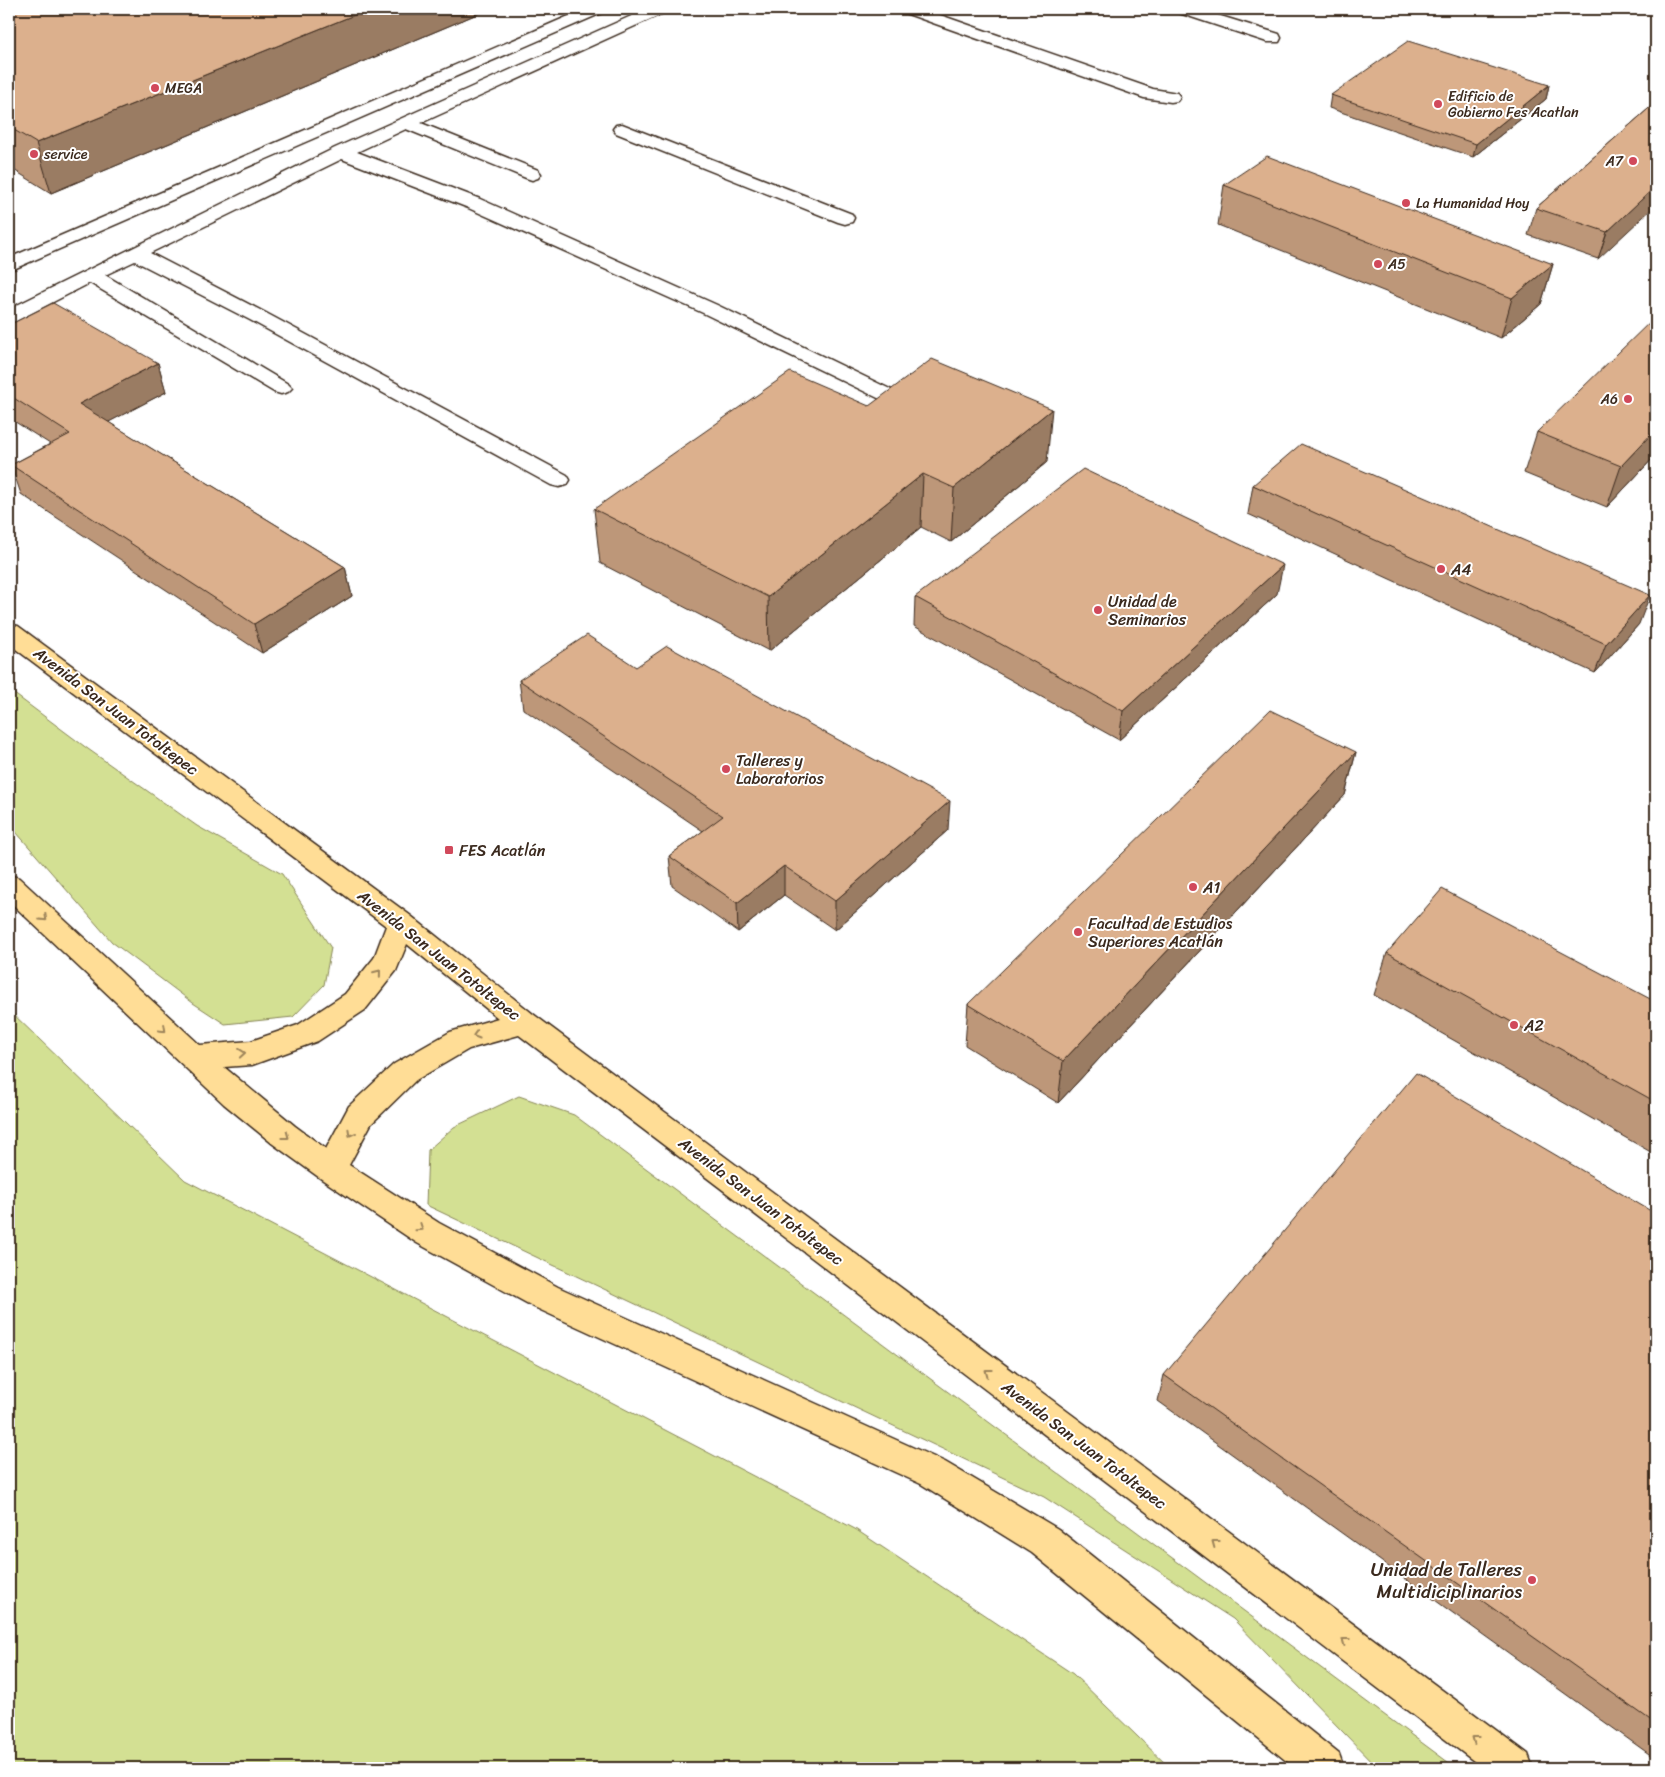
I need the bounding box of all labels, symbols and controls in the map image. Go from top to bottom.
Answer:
place label: MEGA [165,76,202,101]
marker: MEGA [149,82,161,94]
place label: Edificio de Gobierno Fes Acatlan [1448,84,1579,125]
marker: Edificio de Gobierno Fes Acatlan [1432,98,1444,110]
place label: service [43,142,88,167]
marker: service [28,148,40,160]
place label: A7 [1605,149,1624,174]
marker: A7 [1627,155,1639,167]
place label: La Humanidad Hoy [1416,191,1530,216]
marker: La Humanidad Hoy [1400,197,1412,209]
place label: A5 [1387,252,1406,277]
marker: A5 [1372,258,1384,270]
place label: A6 [1600,387,1618,412]
marker: A6 [1622,393,1634,405]
place label: A4 [1450,555,1472,584]
marker: A4 [1435,563,1447,575]
place label: Unidad de Seminarios [1108,587,1187,634]
marker: Unidad de Seminarios [1092,604,1104,616]
street label: Avenida San Juan Totoltepec [26,638,205,783]
place label: Talleres y Laboratorios [736,746,824,793]
marker: Talleres y Laboratorios [720,763,732,775]
place label: FES Acatlán [459,836,546,865]
marker: FES Acatlán [443,844,455,856]
place label: A1 [1202,873,1220,902]
street label: Avenida San Juan Totoltepec [350,881,527,1028]
marker: A1 [1187,881,1199,893]
place label: Facultad de Estudios Superiores Acatlán [1088,909,1233,956]
one-way arrow [39,912,48,921]
marker: Facultad de Estudios Superiores Acatlán [1072,926,1084,938]
one-way arrow [373,970,381,979]
place label: A2 [1523,1011,1544,1040]
marker: A2 [1508,1019,1520,1031]
one-way arrow [158,1023,167,1032]
one-way arrow [472,1030,480,1040]
one-way arrow [239,1048,247,1059]
one-way arrow [347,1127,357,1136]
street label: Avenida San Juan Totoltepec [671,1128,850,1273]
one-way arrow [280,1130,290,1139]
one-way arrow [415,1221,424,1231]
one-way arrow [984,1369,994,1378]
street label: Avenida San Juan Totoltepec [994,1372,1173,1517]
one-way arrow [1212,1541,1221,1549]
place label: Unidad de Talleres Multidiciplinarios [1371,1553,1522,1608]
marker: Unidad de Talleres Multidiciplinarios [1526,1574,1538,1586]
one-way arrow [1341,1638,1351,1647]
one-way arrow [1471,1736,1481,1745]

